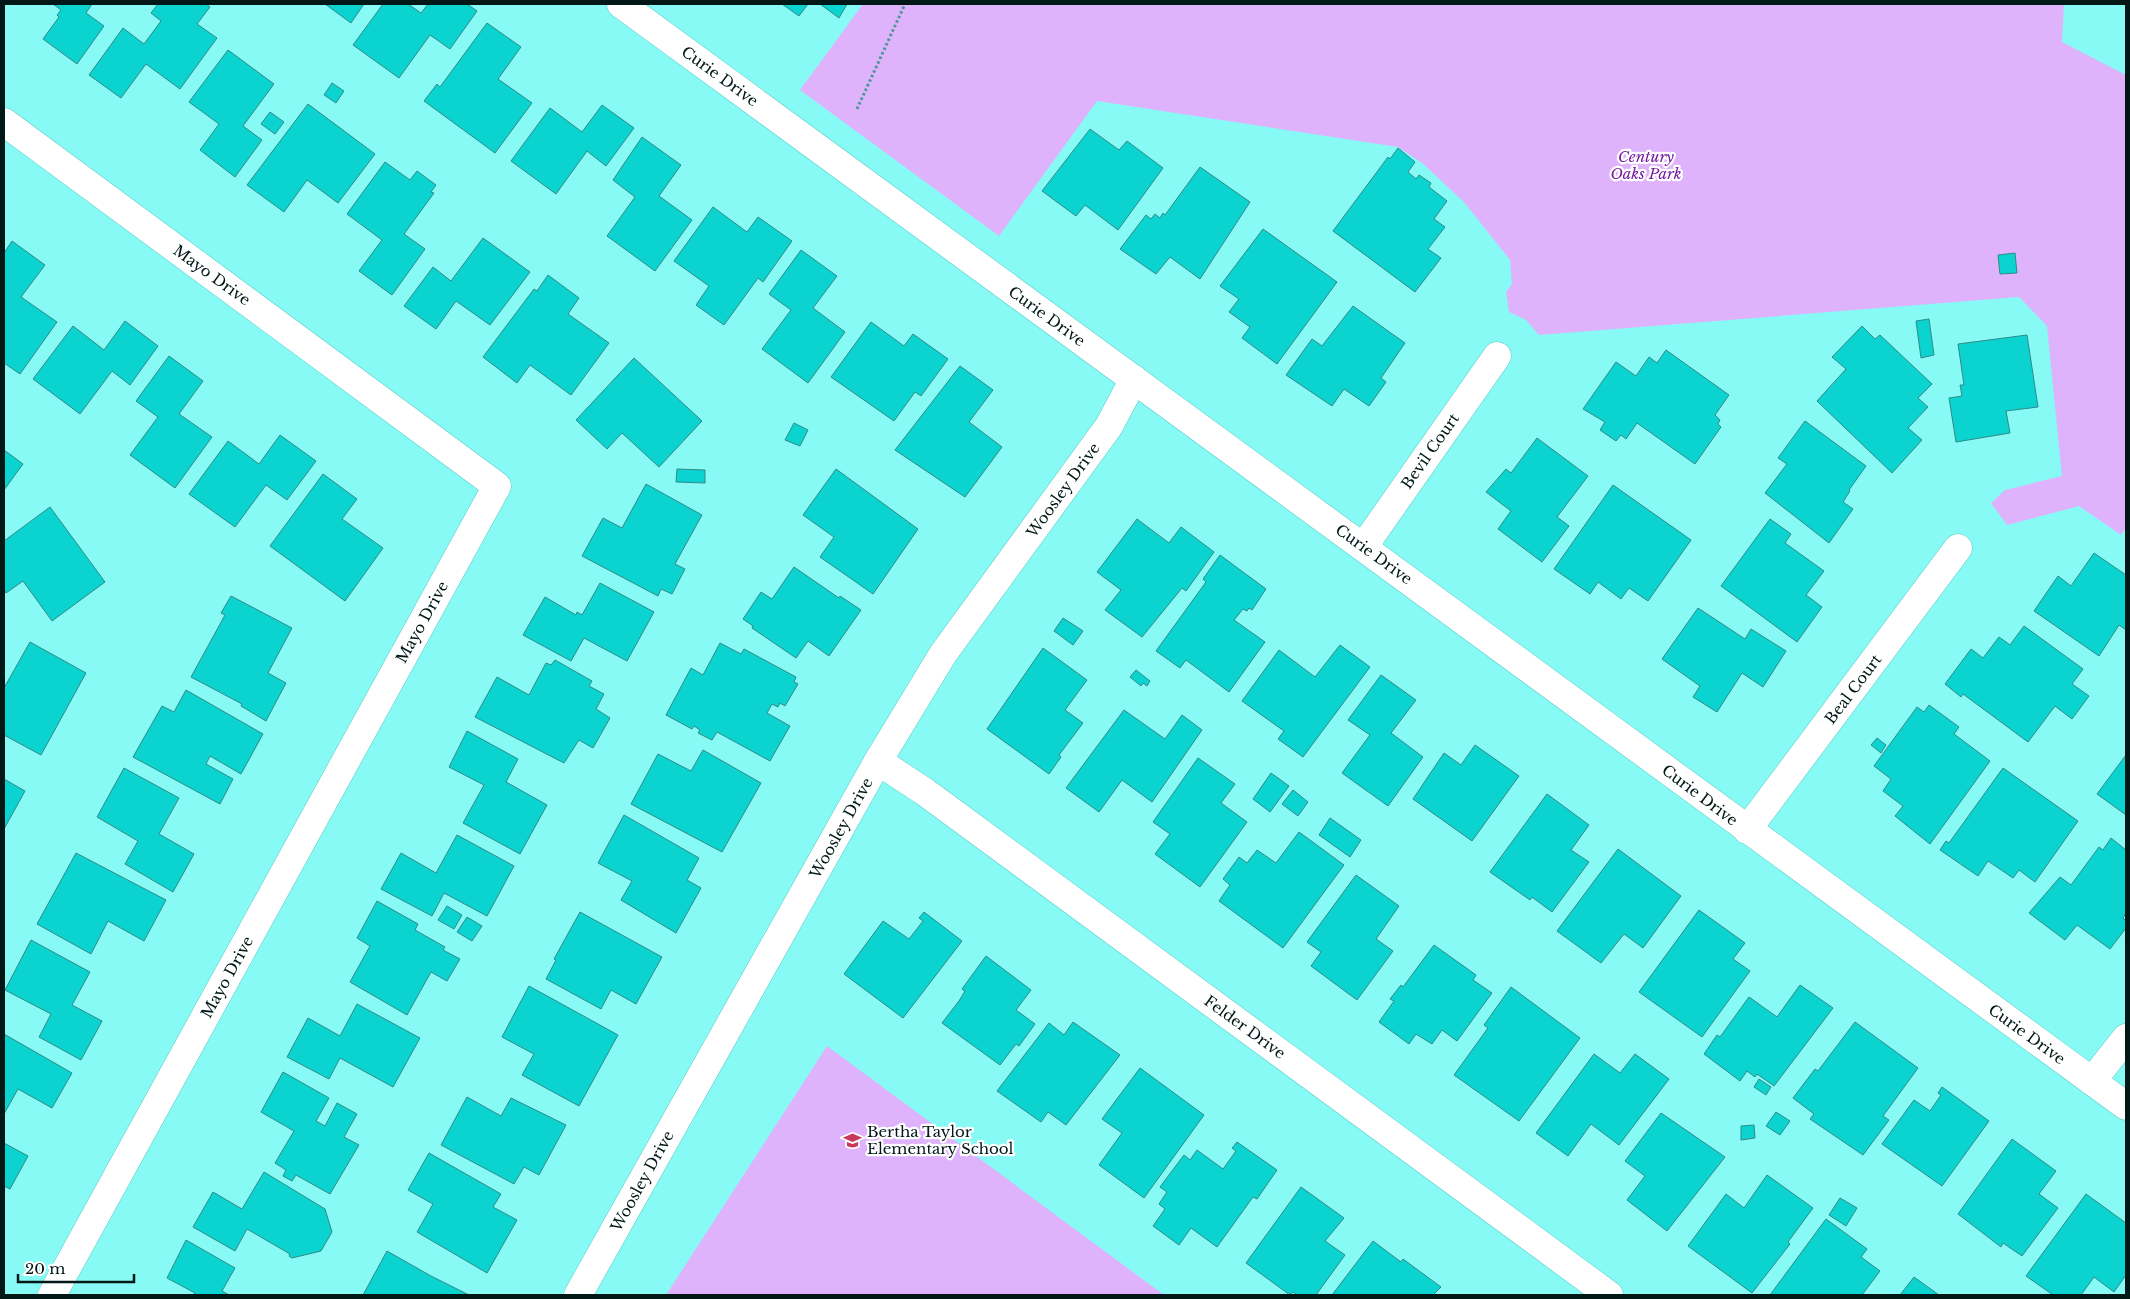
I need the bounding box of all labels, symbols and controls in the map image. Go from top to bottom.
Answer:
street label: Curie Drive [678,42,762,110]
park label: Century Oaks Park [1610,147,1682,183]
street label: Mayo Drive [170,241,254,309]
street label: Curie Drive [1005,282,1089,350]
street label: Bevil Court [1397,409,1463,493]
street label: Woosley Drive [1022,439,1104,542]
street label: Curie Drive [1332,520,1416,588]
street label: Mayo Drive [392,578,452,666]
street label: Beal Court [1821,650,1886,728]
street label: Curie Drive [1658,760,1742,830]
street label: Woosley Drive [805,774,877,883]
street label: Mayo Drive [197,933,257,1021]
street label: Felder Drive [1201,991,1289,1063]
street label: Curie Drive [1985,1000,2069,1068]
place label: Bertha Taylor Elementary School [867,1122,1014,1158]
street label: Woosley Drive [606,1127,678,1236]
school or university icon: Bertha Taylor Elementary School [843,1130,863,1150]
scale bar [18,1252,134,1284]
text: 20 m [25,1259,65,1278]

